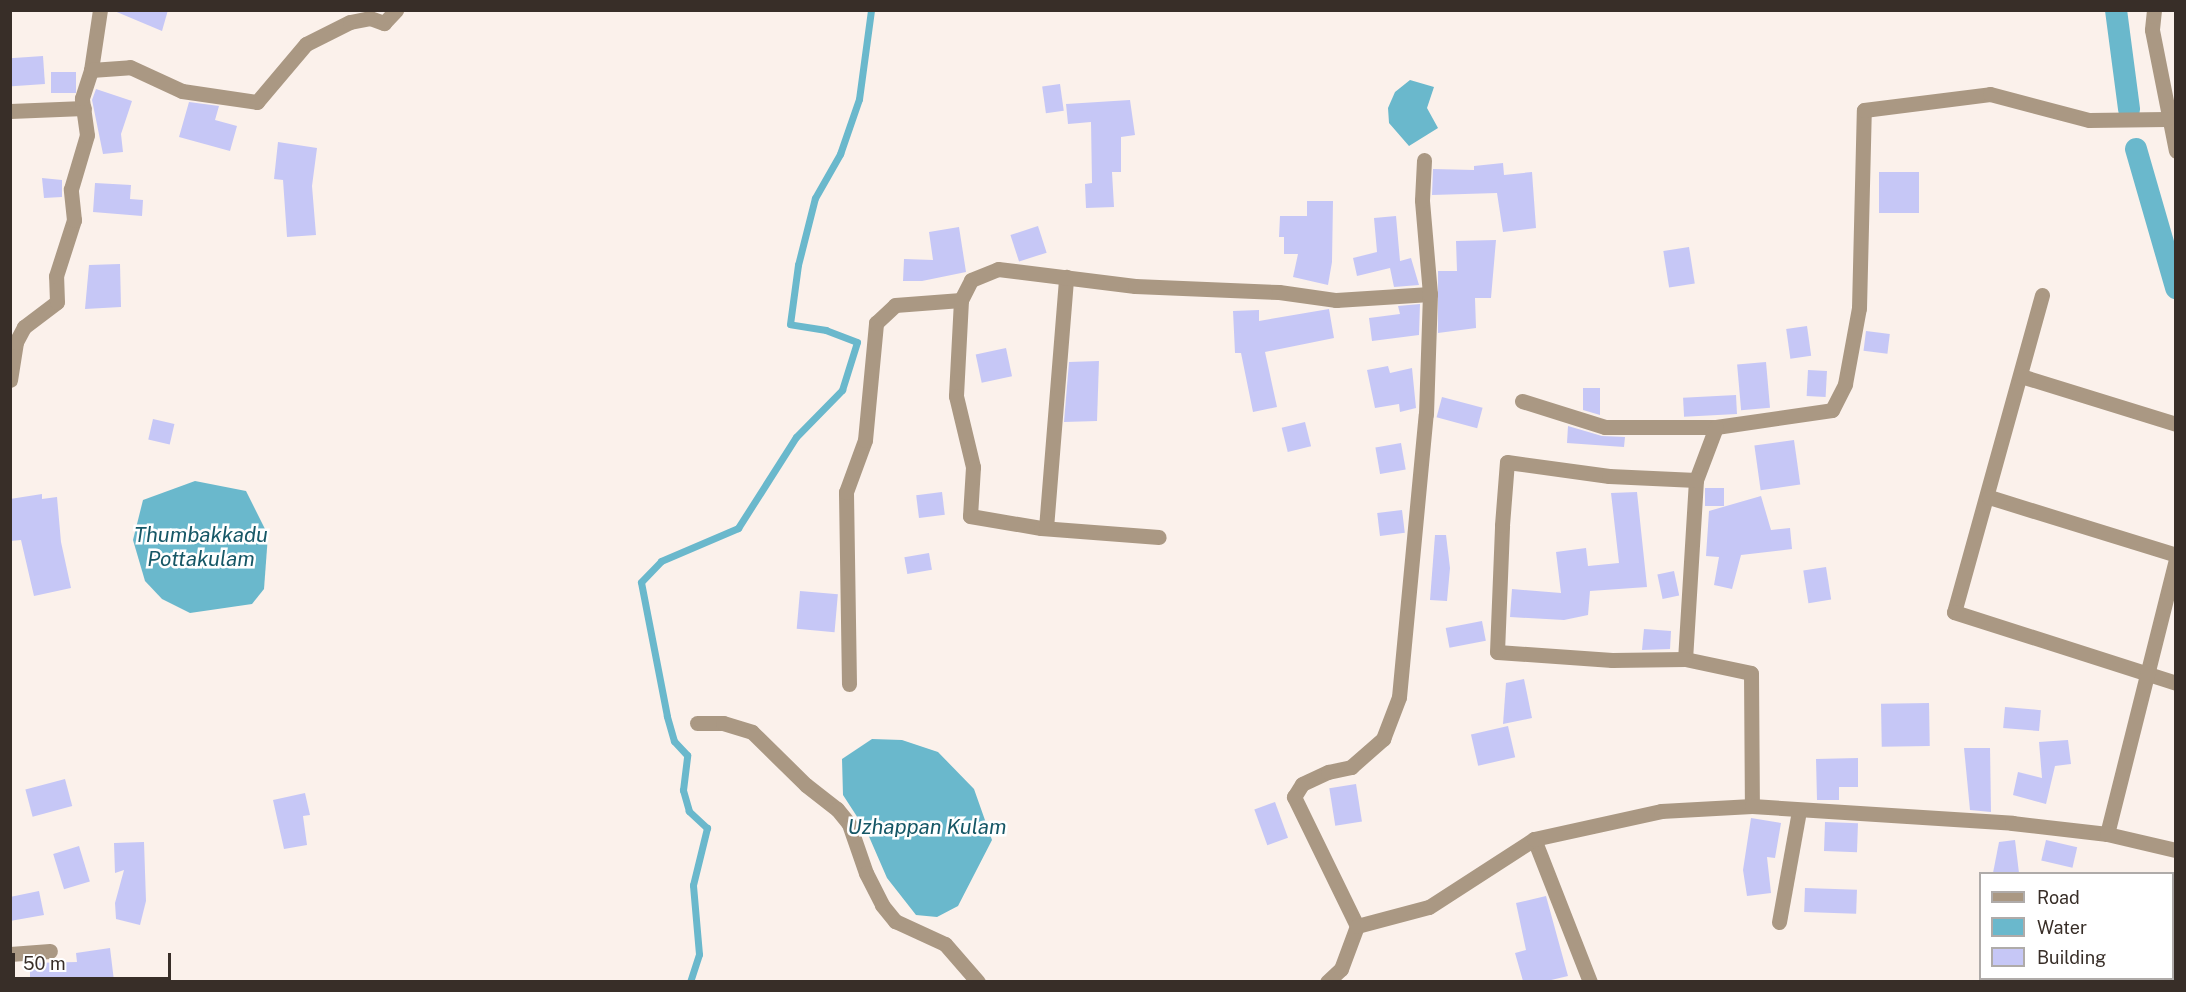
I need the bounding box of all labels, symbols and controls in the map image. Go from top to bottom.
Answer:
water label: Thumbakkadu Pottakulam [134,522,268,572]
water label: Uzhappan Kulam [848,814,1006,840]
legend [1979,872,2174,980]
text: Road [2037,887,2080,908]
text: Water [2037,917,2087,938]
scale bar [15,941,174,979]
text: Building [2037,947,2106,968]
text: 50 m [23,953,66,974]

